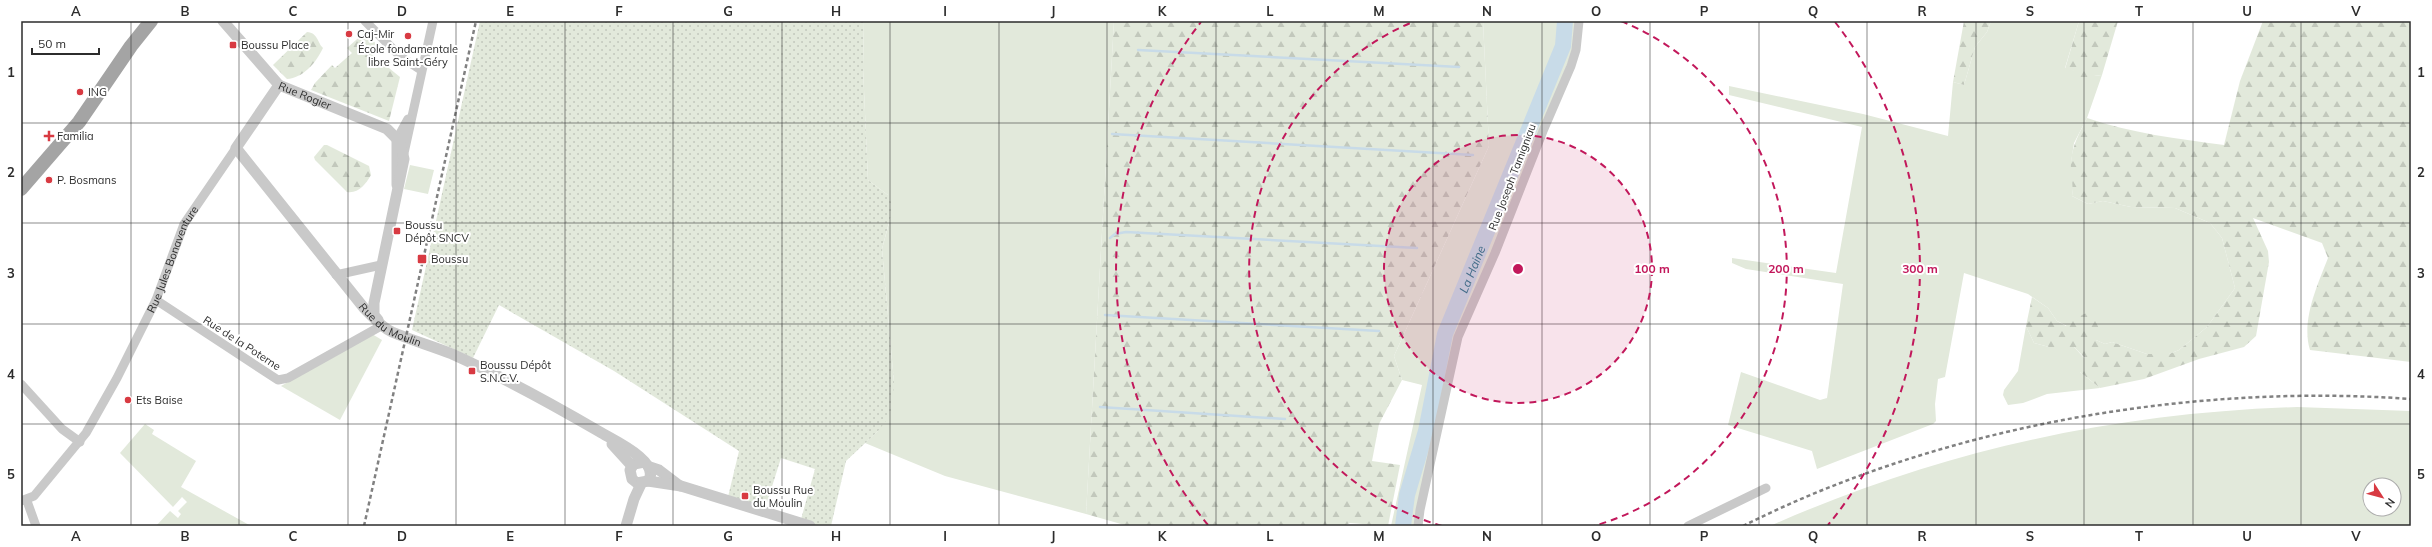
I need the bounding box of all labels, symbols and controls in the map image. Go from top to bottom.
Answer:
text: A [71,3,81,19]
text: B [181,3,190,19]
text: C [289,3,298,19]
text: D [397,3,407,19]
text: E [506,3,514,19]
text: F [615,3,623,19]
text: G [723,3,733,19]
text: H [831,3,841,19]
text: I [943,3,947,19]
text: J [1051,3,1055,19]
text: K [1158,3,1168,19]
text: L [1266,3,1274,19]
text: M [1373,3,1385,19]
text: N [1482,3,1492,19]
text: O [1591,3,1601,19]
text: P [1700,3,1709,19]
text: Q [1808,3,1818,19]
text: R [1917,3,1927,19]
text: S [2026,3,2034,19]
text: T [2135,3,2143,19]
text: U [2242,3,2252,19]
text: V [2350,3,2361,19]
place label: Caj-Mir [357,27,394,41]
marker: Caj-Mir [344,29,354,39]
scale bar [32,30,99,56]
marker: École fondamentale libre Saint-Géry [403,31,413,41]
text: 50 m [38,36,66,51]
place label: Boussu Place [241,38,309,52]
marker: Boussu Place [228,40,238,50]
place label: École fondamentale libre Saint-Géry [358,42,458,69]
text: 1 [7,64,15,80]
text: 1 [2417,64,2425,80]
street label: Rue Rogier [276,79,333,113]
place label: ING [88,85,107,99]
marker: ING [75,87,85,97]
street label: Rue Joseph Tamigniau [1485,122,1539,232]
place label: Familia [57,129,94,143]
marker: Familia [44,131,54,141]
text: 2 [7,164,15,180]
text: 2 [2417,164,2425,180]
place label: P. Bosmans [57,173,116,187]
marker: P. Bosmans [44,175,54,185]
street label: Rue Jules Bonaventure [144,203,201,315]
place label: Boussu Dépôt SNCV [405,218,469,245]
marker: Boussu Dépôt SNCV [392,226,402,236]
water label: La Haine [1455,243,1488,295]
place label: Boussu [431,252,468,266]
marker: Boussu [416,253,428,265]
text: 100 m [1634,261,1670,276]
text: 200 m [1768,261,1804,276]
text: 300 m [1902,261,1938,276]
centre of rings [1511,262,1525,276]
text: 3 [7,265,15,281]
text: 3 [2417,265,2425,281]
street label: Rue du Moulin [356,300,423,349]
street label: Rue de la Poterne [201,313,283,373]
place label: Boussu Dépôt S.N.C.V. [480,358,551,385]
text: 4 [7,366,15,382]
marker: Boussu Dépôt S.N.C.V. [467,366,477,376]
text: 4 [2417,366,2425,382]
place label: Ets Baise [136,393,183,407]
marker: Ets Baise [123,395,133,405]
text: 5 [7,466,15,482]
text: 5 [2417,466,2425,482]
north arrow [2362,477,2402,517]
place label: Boussu Rue du Moulin [753,483,813,510]
marker: Boussu Rue du Moulin [740,491,750,501]
text: N [2382,495,2398,510]
text: A [71,528,81,544]
text: B [181,528,190,544]
text: C [289,528,298,544]
text: D [397,528,407,544]
text: E [506,528,514,544]
text: F [615,528,623,544]
text: G [723,528,733,544]
text: H [831,528,841,544]
text: I [943,528,947,544]
text: J [1051,528,1055,544]
text: K [1158,528,1168,544]
text: L [1266,528,1274,544]
text: M [1373,528,1385,544]
text: N [1482,528,1492,544]
text: O [1591,528,1601,544]
text: P [1700,528,1709,544]
text: Q [1808,528,1818,544]
text: R [1917,528,1927,544]
text: S [2026,528,2034,544]
text: T [2135,528,2143,544]
text: U [2242,528,2252,544]
text: V [2350,528,2361,544]

